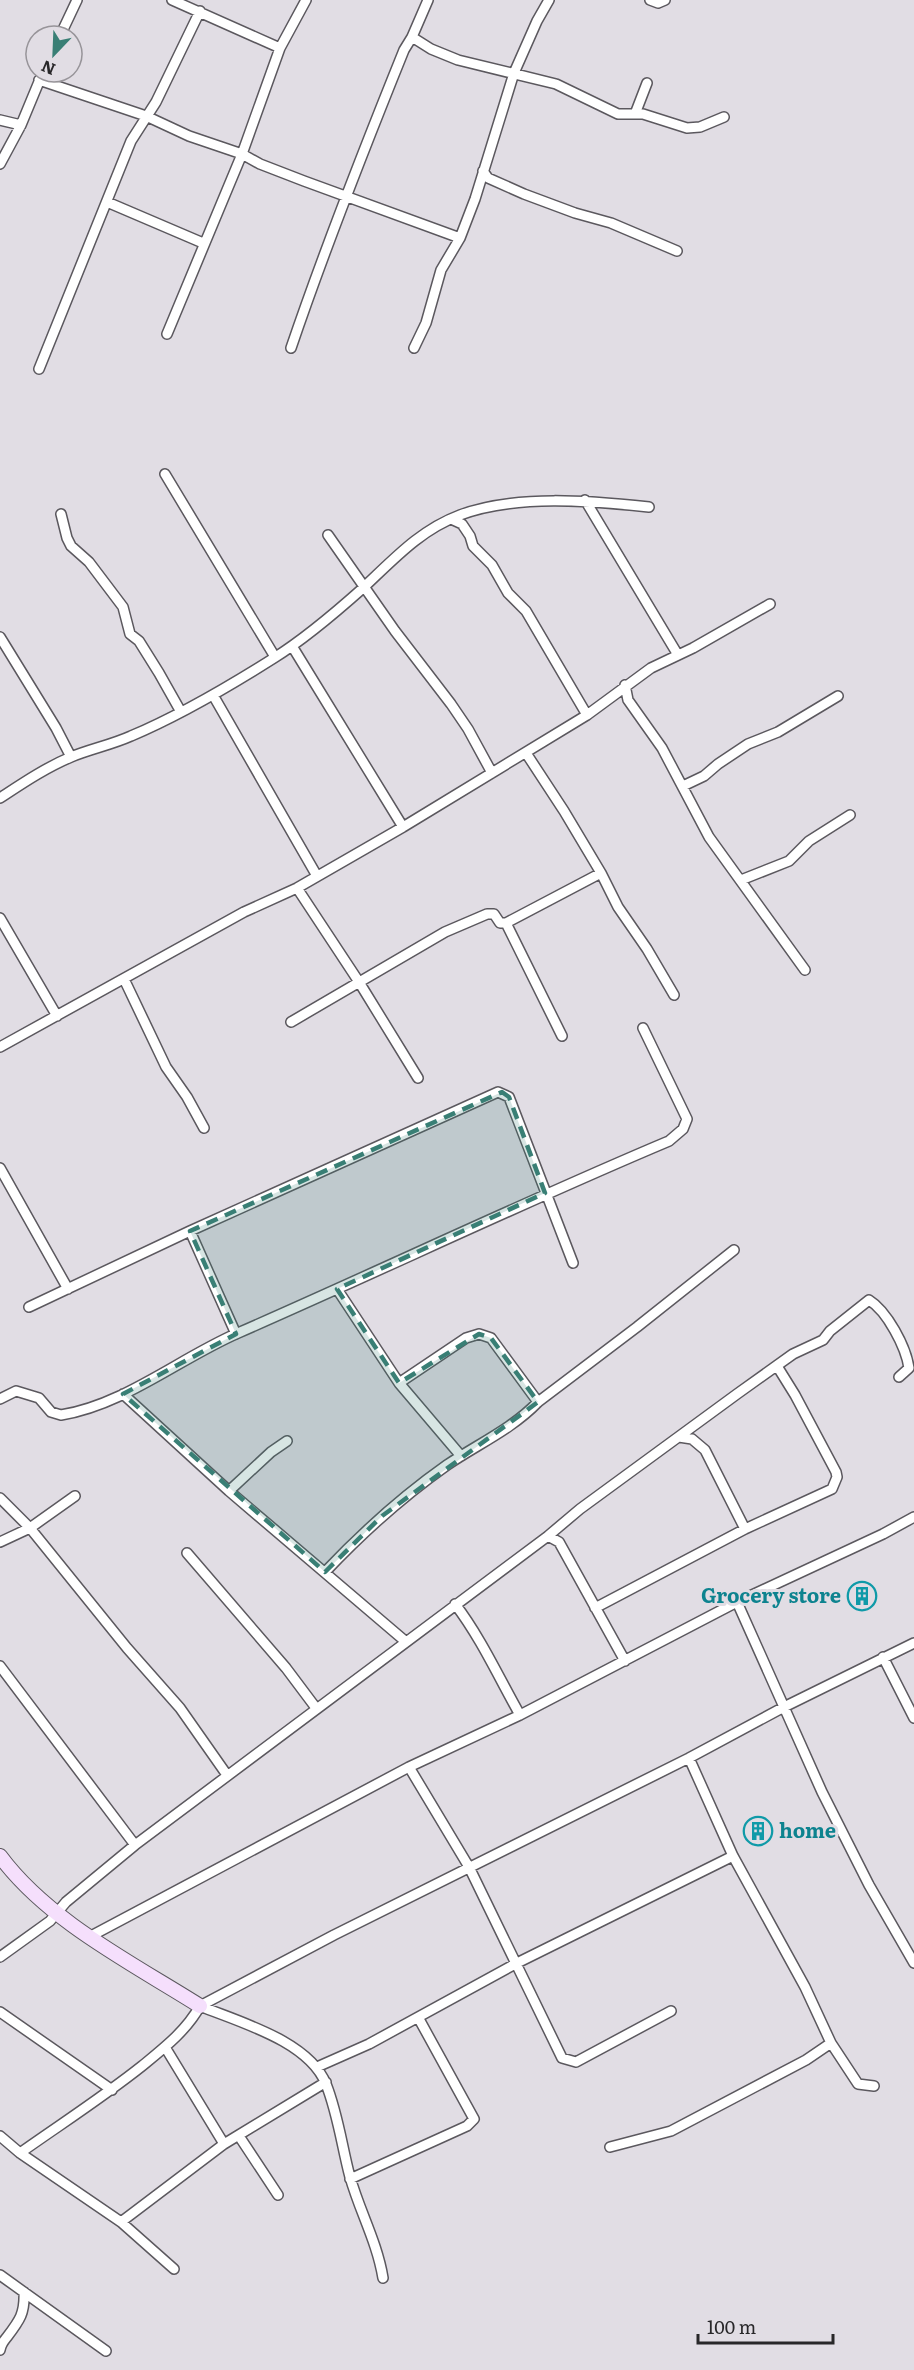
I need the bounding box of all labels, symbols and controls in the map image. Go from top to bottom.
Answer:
north arrow [24,24,84,84]
text: N [37,55,59,82]
place label: Grocery store [701,1579,841,1609]
building icon: Grocery store [846,1580,878,1612]
place label: home [779,1814,836,1844]
building icon: home [742,1815,774,1847]
scale bar [698,2307,833,2345]
text: 100 m [707,2313,756,2340]

